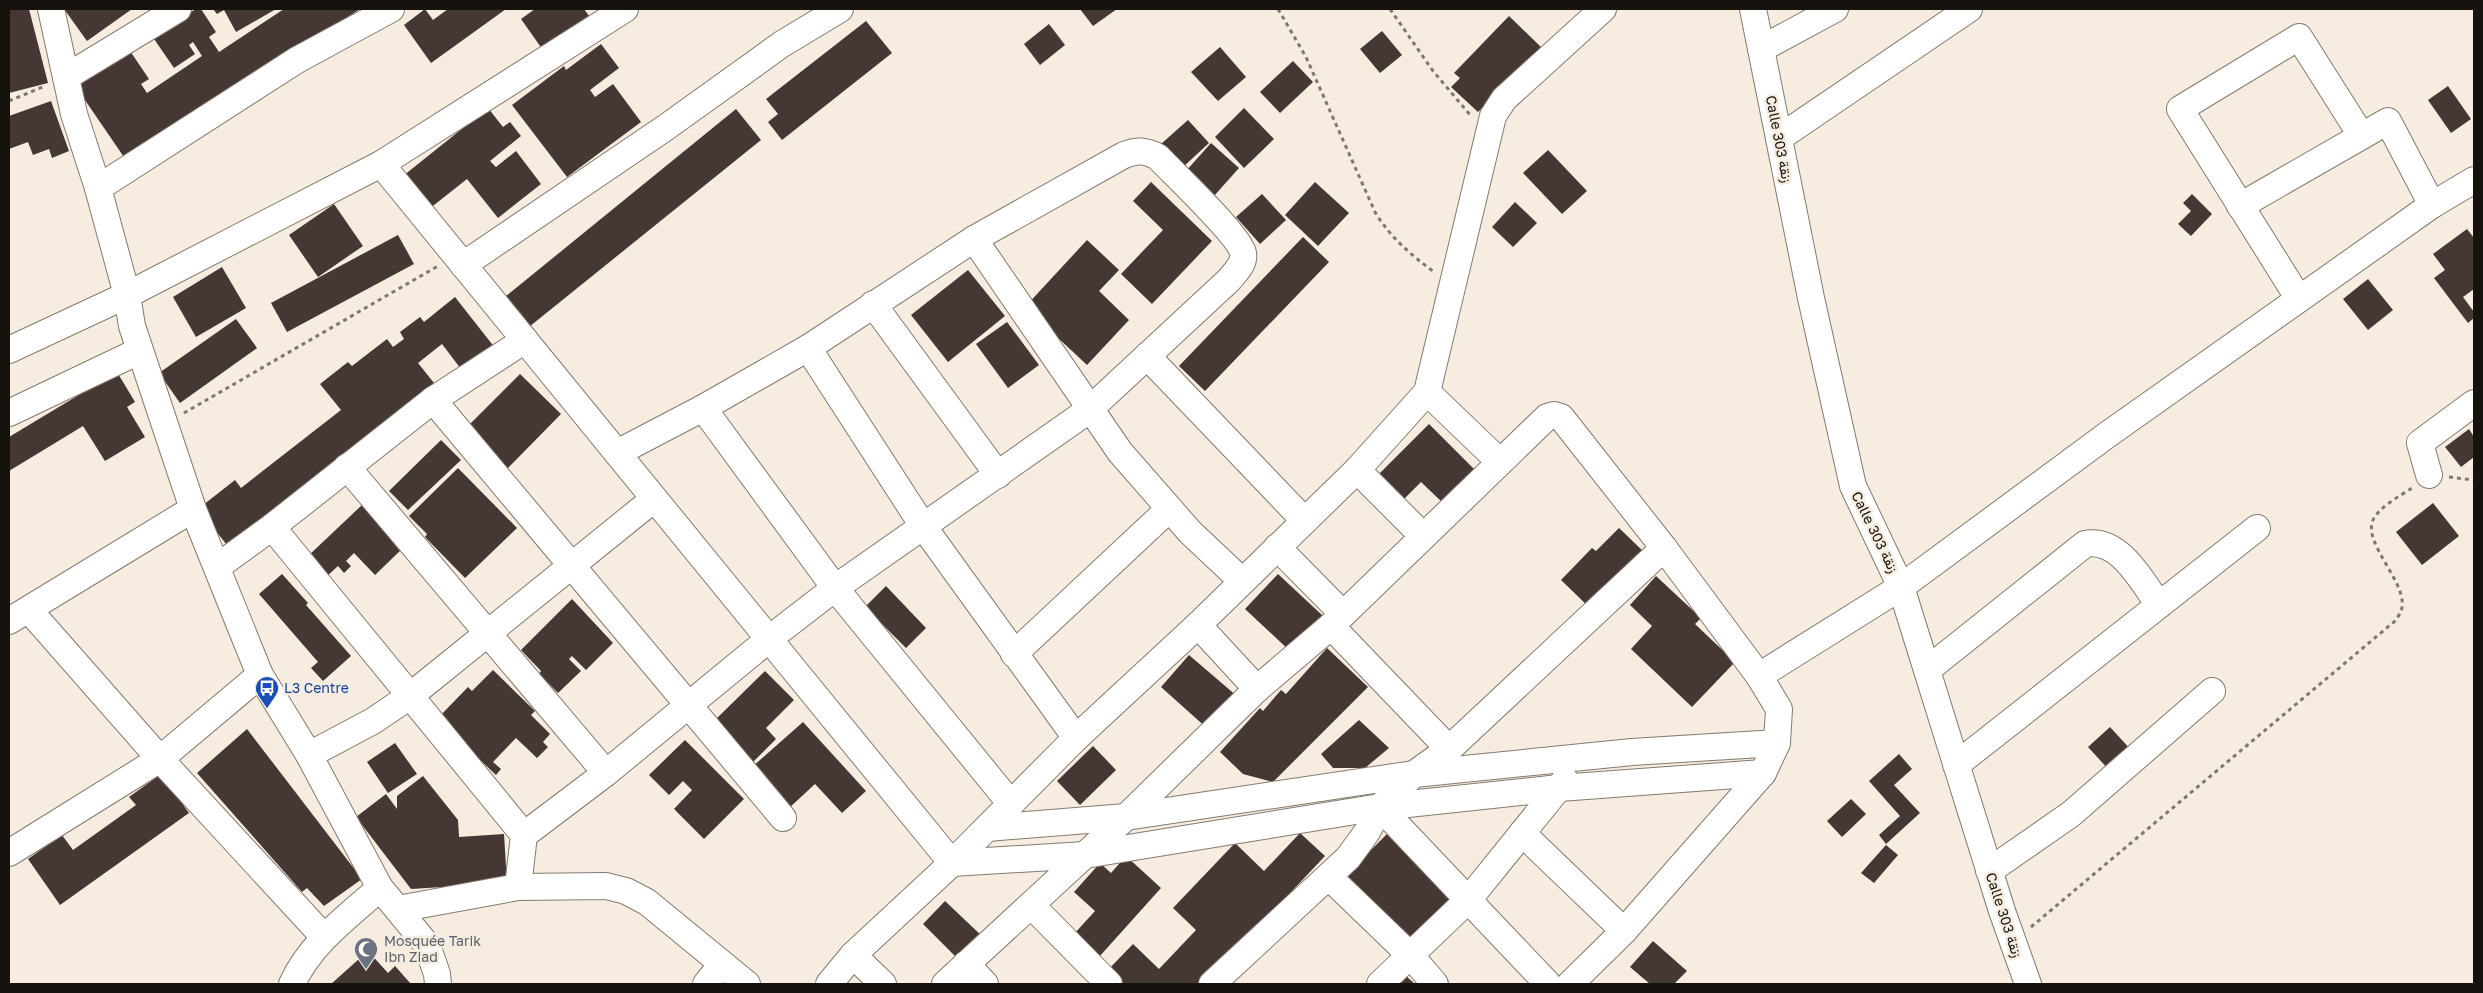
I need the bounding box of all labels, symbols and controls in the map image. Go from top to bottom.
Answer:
street label: Calle 303 زنقة [1762,94,1796,184]
street label: Calle 303 زنقة [1848,488,1903,576]
bus stop icon: L3 Centre [254,675,280,709]
place label: L3 Centre [284,679,349,696]
street label: Calle 303 زنقة [1982,870,2026,960]
place label: Mosquée Tarik Ibn Ziad [384,932,481,965]
mosque icon: Mosquée Tarik Ibn Ziad [353,936,379,970]

